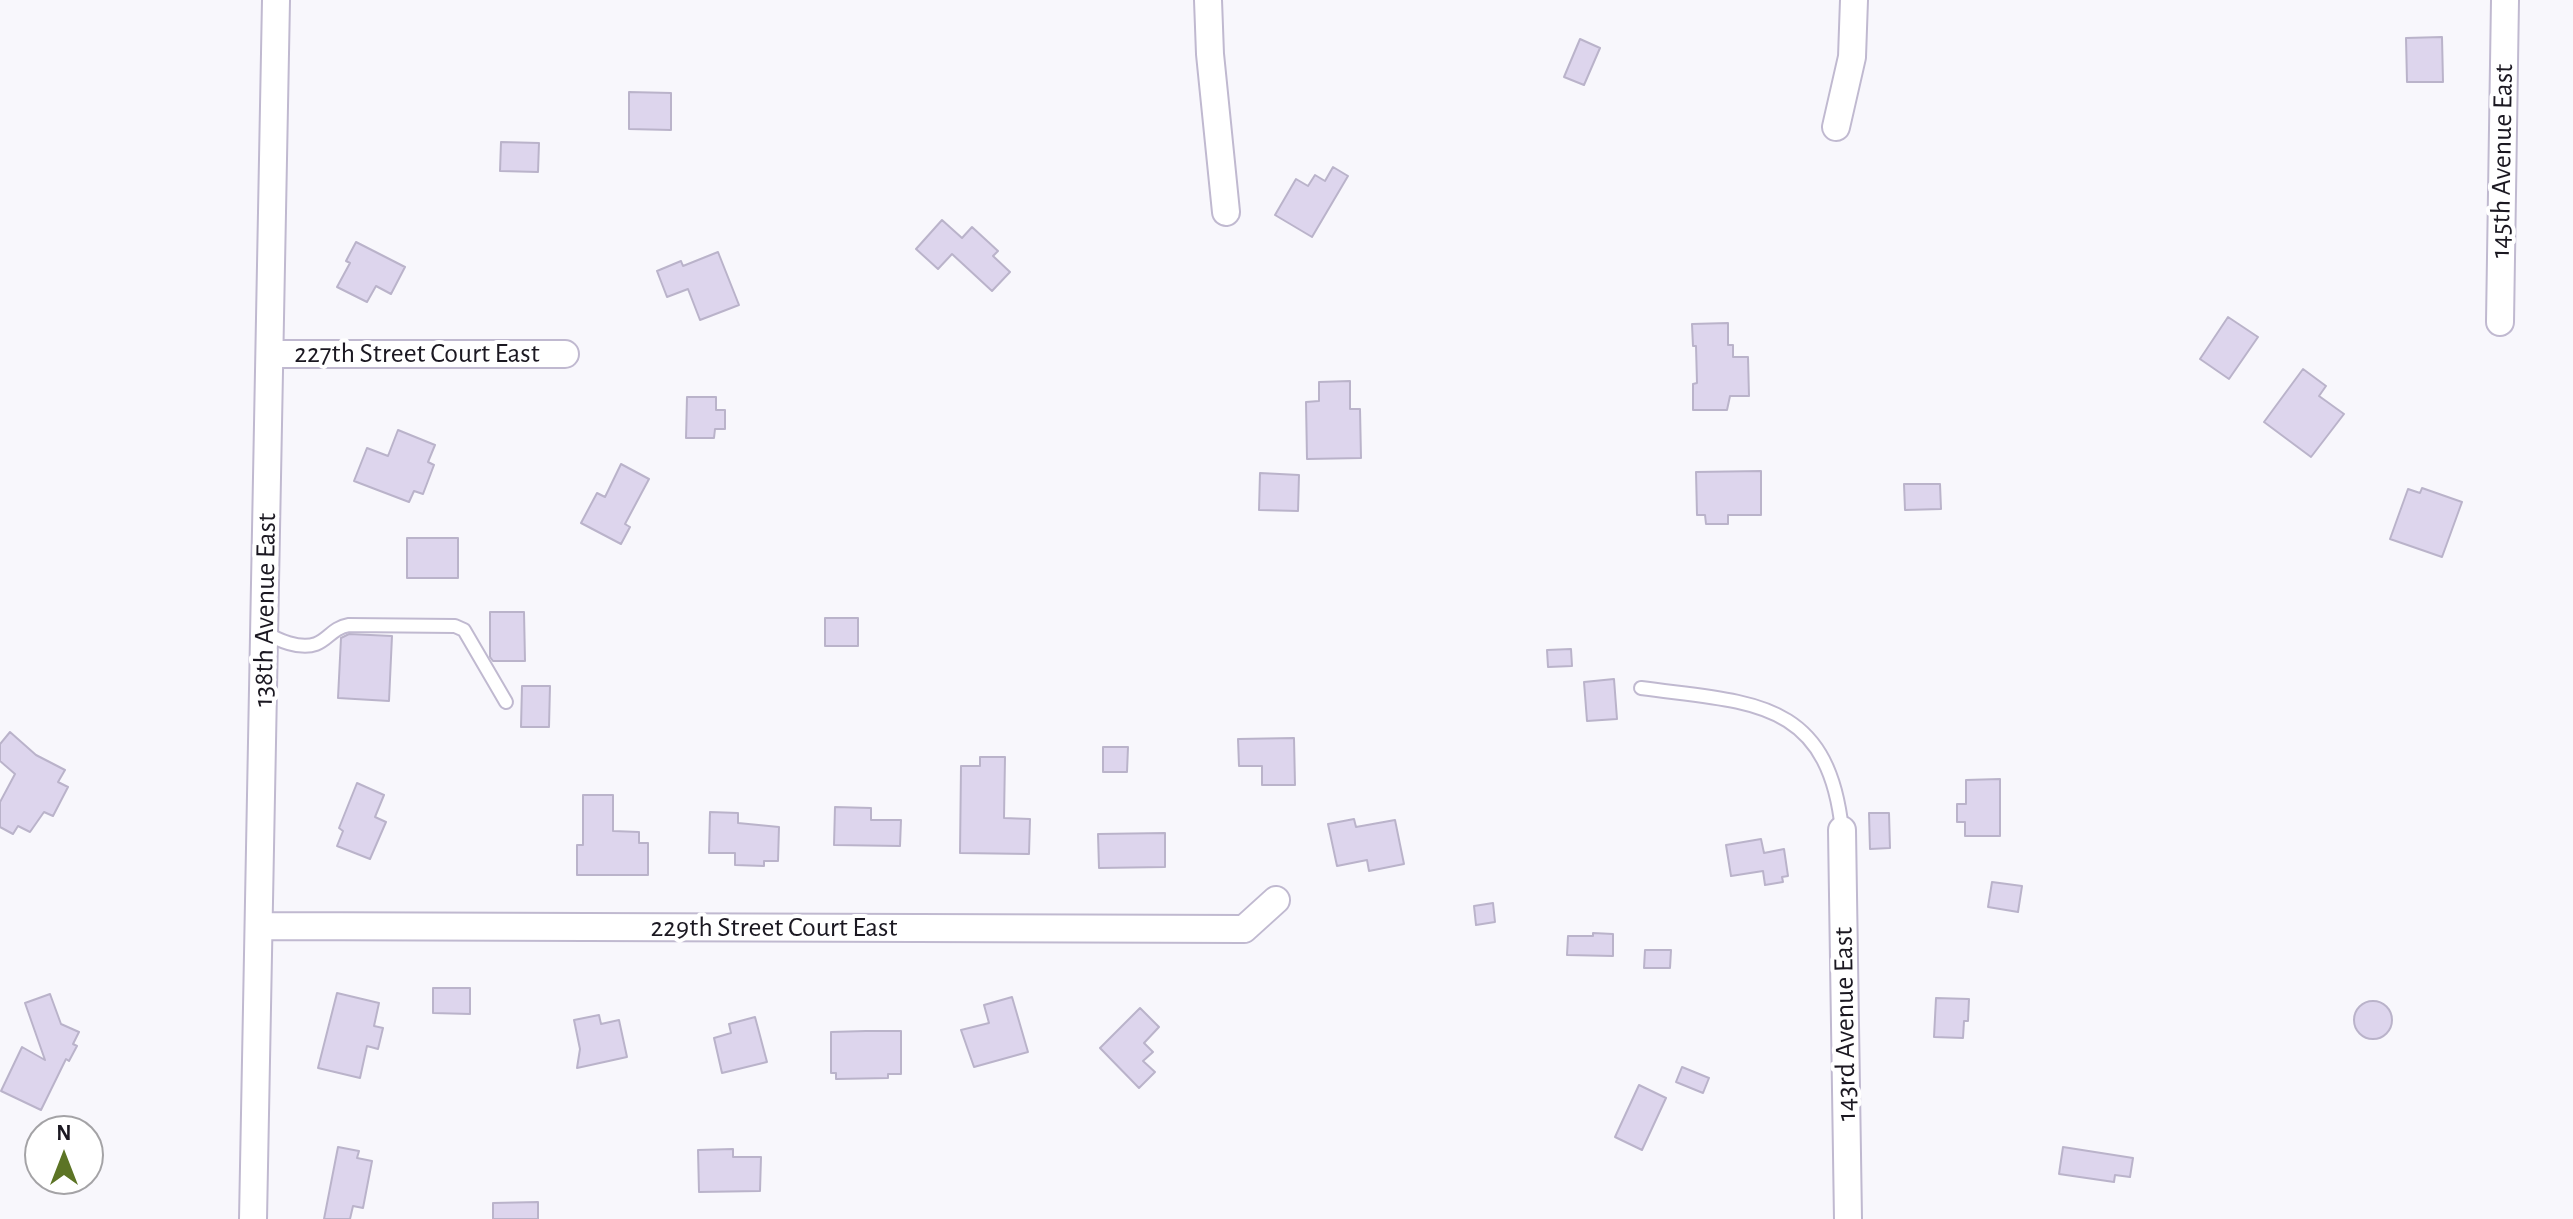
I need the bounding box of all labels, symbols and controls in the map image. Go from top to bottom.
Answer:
street label: 145th Avenue East [2484,64,2520,258]
street label: 227th Street Court East [294,337,540,371]
street label: 138th Avenue East [247,513,283,707]
street label: 229th Street Court East [651,911,897,945]
street label: 143rd Avenue East [1827,927,1863,1121]
north arrow [24,1115,104,1195]
text: N [56,1122,72,1144]

